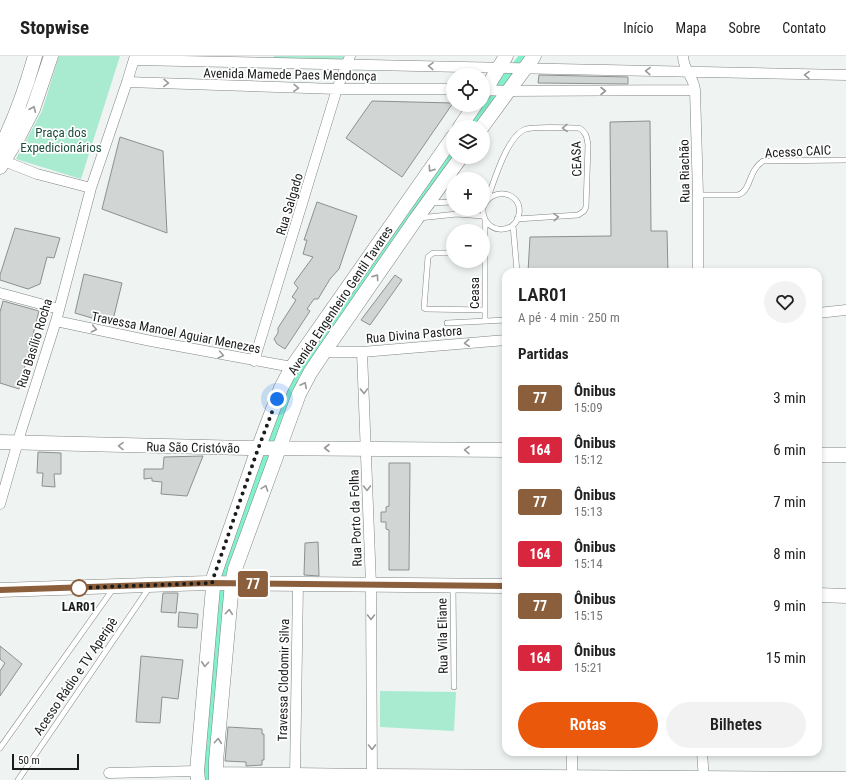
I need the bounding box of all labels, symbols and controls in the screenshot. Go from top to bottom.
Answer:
text: Stopwise [20,16,89,39]
text: Início [623,20,654,36]
text: Mapa [676,20,706,36]
text: Sobre [728,20,760,36]
text: Contato [782,20,826,36]
one-way arrow [428,62,434,70]
street label: Avenida Mamede Paes Mendonça [203,65,377,84]
one-way arrow [645,67,651,75]
map controls [446,68,490,268]
button: locate [446,68,490,112]
one-way arrow [804,71,810,79]
one-way arrow [163,79,169,88]
one-way arrow [293,84,299,92]
one-way arrow [600,87,606,95]
one-way arrow [28,106,36,113]
button: layers [446,120,490,164]
one-way arrow [562,124,568,132]
park label: Praça dos Expedicionários [20,125,102,155]
street label: Rua Riachão [676,139,693,203]
street label: CEASA [568,140,585,177]
street label: Acesso CAIC [764,142,832,161]
one-way arrow [429,164,436,171]
street label: Rua Salgado [273,171,306,237]
button: + [446,172,490,216]
one-way arrow [553,212,559,221]
street label: Avenida Engenheiro Gentil Tavares [285,223,396,378]
button: − [446,224,490,268]
one-way arrow [371,274,379,281]
street label: Ceasa [467,277,482,309]
button: heart [764,281,806,323]
text: LAR01 [518,283,568,306]
street label: Rua Basílio Rocha [14,297,55,389]
street label: Travessa Manoel Aguiar Menezes [90,309,262,356]
text: A pé · 4 min · 250 m [518,310,620,325]
street label: Rua Divina Pastora [365,323,463,346]
one-way arrow [91,324,97,332]
one-way arrow [464,338,470,347]
text: Partidas [518,345,569,363]
one-way arrow [218,350,224,358]
one-way arrow [299,382,307,389]
text: Ônibus [574,382,616,400]
one-way arrow [360,388,368,394]
your location [267,389,287,409]
text: 3 min [773,389,806,407]
text: 77 [533,390,547,406]
text: 15:09 [574,400,603,415]
text: Ônibus [574,434,616,452]
street label: Rua São Cristóvão [146,439,240,456]
text: 6 min [773,441,806,459]
one-way arrow [118,442,124,450]
text: 164 [529,442,551,458]
one-way arrow [324,444,330,452]
one-way arrow [464,446,470,454]
text: 15:12 [574,452,603,467]
street label: Rua Porto da Folha [346,469,365,567]
one-way arrow [261,484,269,491]
one-way arrow [363,485,371,491]
text: Ônibus [574,486,616,504]
text: 7 min [773,493,806,511]
text: 77 [533,494,547,510]
text: 15:13 [574,504,603,519]
text: Ônibus [574,538,616,556]
text: 8 min [773,545,806,563]
text: 164 [529,546,551,562]
text: 15:14 [574,556,603,571]
line badge: 77 [235,571,271,597]
text: 77 [246,576,260,592]
marker: LAR01 [70,579,88,597]
text: Ônibus [574,590,616,608]
text: 9 min [773,597,806,615]
street label: Rua Vila Eliane [434,598,451,674]
text: 77 [533,598,547,614]
place label: LAR01 [62,599,96,614]
text: 15:15 [574,608,603,623]
one-way arrow [224,609,233,615]
one-way arrow [367,614,375,620]
street label: Acesso Rádio e TV Aperipê [30,615,120,738]
street label: Travessa Clodomir Silva [275,619,292,742]
text: Ônibus [574,642,616,660]
text: 15 min [766,649,806,667]
text: 164 [529,650,551,666]
text: 15:21 [574,660,603,675]
one-way arrow [201,661,210,667]
button: Rotas [518,702,658,748]
button: Bilhetes [666,702,806,748]
one-way arrow [213,738,222,744]
one-way arrow [368,744,376,750]
scale bar [12,752,79,771]
text: 50 m [18,754,40,767]

